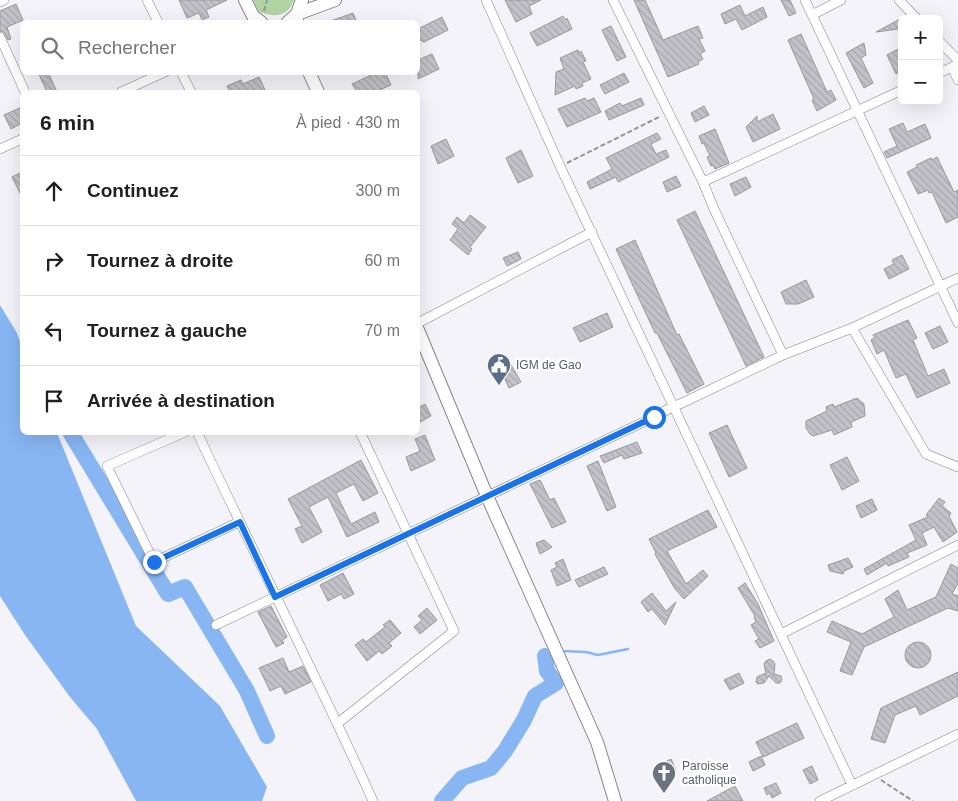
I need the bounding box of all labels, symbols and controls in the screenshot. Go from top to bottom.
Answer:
map controls [898,15,943,105]
button: + [898,15,943,60]
search box [20,20,420,75]
icon: search [38,34,66,62]
text: Rechercher [78,37,176,58]
button: − [898,60,943,105]
text: 6 min [40,111,95,134]
text: À pied · 430 m [296,114,400,131]
icon: ahead [40,177,68,205]
text: Continuez [87,180,179,201]
text: 300 m [356,182,400,199]
icon: right [40,247,68,275]
text: Tournez à droite [87,250,233,271]
text: 60 m [364,252,400,269]
icon: left [40,317,68,345]
text: Tournez à gauche [87,320,247,341]
text: 70 m [364,322,400,339]
public building icon: IGM de Gao [486,352,512,386]
place label: IGM de Gao [516,358,582,372]
icon: arrive [40,387,68,415]
text: Arrivée à destination [87,390,275,411]
route start [643,406,666,429]
route end [143,551,166,574]
place label: Paroisse catholique [682,759,737,787]
church icon: Paroisse catholique [651,760,677,794]

